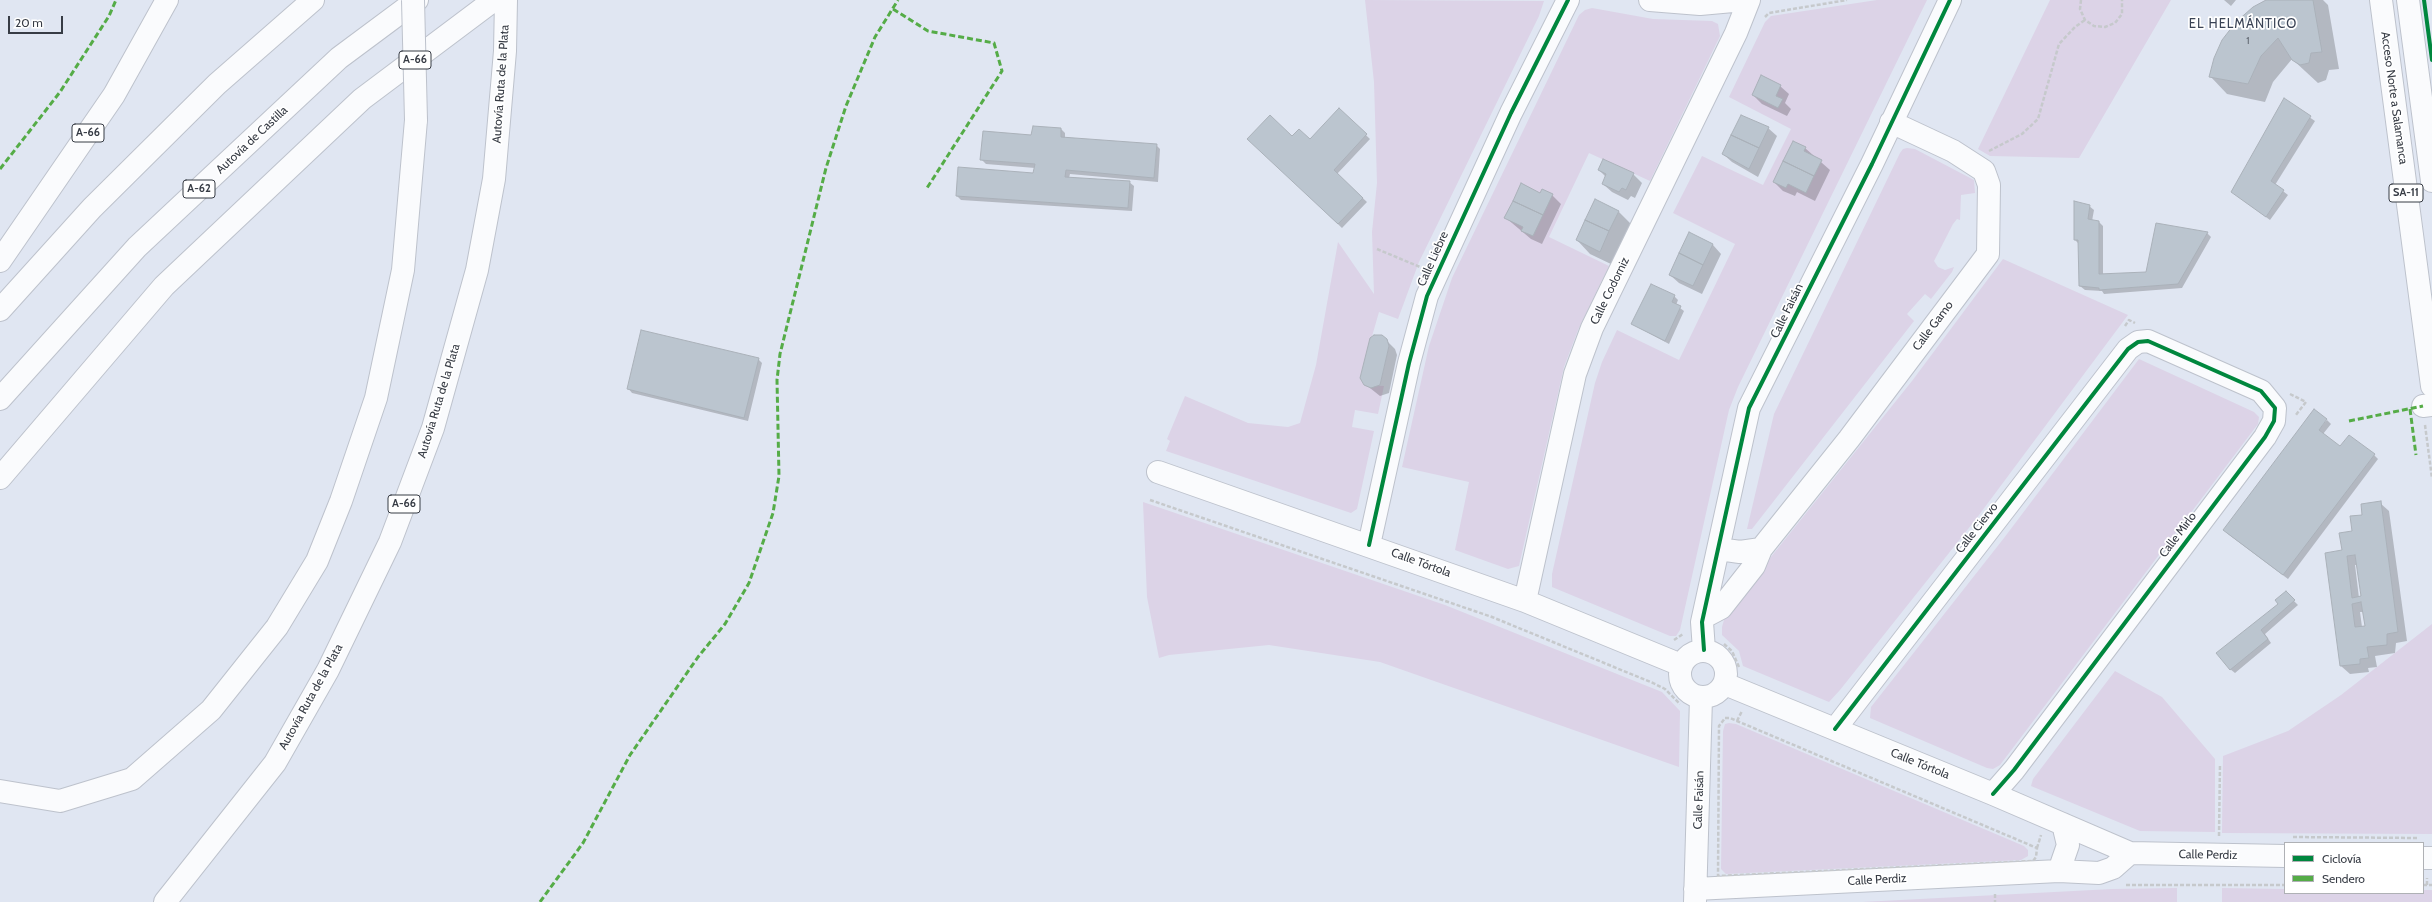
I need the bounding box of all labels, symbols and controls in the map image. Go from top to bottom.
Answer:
scale bar [10,8,65,34]
text: 20 m [15,15,43,30]
district label: EL HELMÁNTICO [2189,16,2297,32]
street label: Autovía Ruta de la Plata [490,24,512,144]
street label: Acceso Norte a Salamanca [2378,31,2410,165]
house number: 1 [2246,35,2250,47]
road number: A-66 [399,51,431,69]
street label: Autovía de Castilla [213,103,291,177]
road number: A-66 [72,124,104,142]
road number: A-62 [183,180,215,198]
road number: SA-11 [2389,184,2423,202]
street label: Calle Liebre [1414,229,1452,289]
street label: Calle Codorniz [1587,255,1633,327]
street label: Calle Faisán [1768,281,1806,341]
street label: Calle Gamo [1910,298,1956,354]
street label: Autovía Ruta de la Plata [415,342,463,460]
road number: A-66 [388,495,420,513]
street label: Calle Ciervo [1953,500,2001,556]
street label: Calle Mirlo [2156,510,2200,560]
street label: Calle Tórtola [1389,546,1453,580]
street label: Autovía Ruta de la Plata [276,642,346,752]
street label: Calle Tórtola [1888,746,1952,782]
street label: Calle Faisán [1691,770,1707,830]
legend [2284,842,2424,894]
street label: Calle Perdiz [2178,847,2238,863]
text: Ciclovía [2322,851,2361,866]
street label: Calle Perdiz [1847,871,1907,889]
text: Sendero [2322,871,2365,886]

